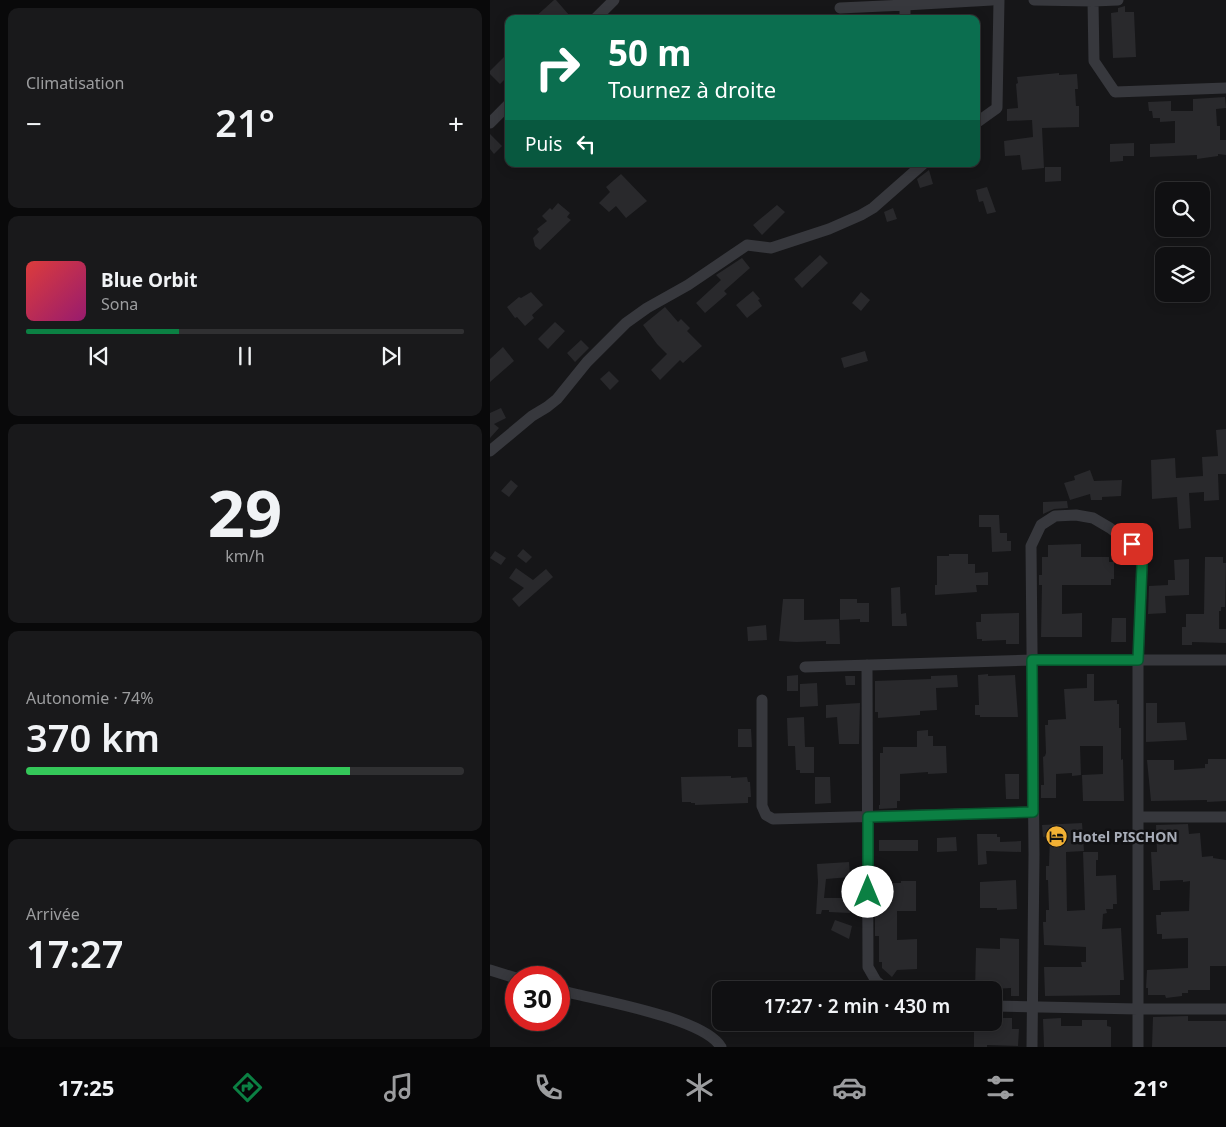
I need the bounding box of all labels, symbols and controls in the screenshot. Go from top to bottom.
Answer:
text: 50 m [608,29,691,76]
icon: right [525,35,590,100]
text: Climatisation [26,72,124,94]
text: Tournez à droite [608,74,776,104]
text: 21° [215,96,275,148]
text: − [26,104,42,142]
text: + [448,104,464,142]
icon: left [572,130,600,158]
text: Puis [525,131,562,157]
map controls [1155,182,1210,302]
button: search [1155,182,1210,237]
button: layers [1155,247,1210,302]
text: Blue Orbit [101,267,197,293]
text: Sona [101,293,138,315]
icon: previous [85,342,113,370]
icon: pause [231,342,259,370]
icon: next [377,342,405,370]
text: 29 [208,468,282,556]
pin [1111,523,1153,565]
icon: arrive [1118,530,1146,558]
text: km/h [225,545,265,567]
text: Autonomie · 74% [26,687,153,709]
text: 370 km [26,711,160,763]
hotel icon: Hotel PISCHON [1044,825,1068,849]
place label: Hotel PISCHON [1072,827,1178,846]
position arrow [841,865,893,917]
text: Arrivée [26,903,80,925]
text: 17:27 [26,927,123,979]
speed limit sign: 30 [505,966,570,1031]
text: 17:27 · 2 min · 430 m [764,993,950,1019]
icon: directions [230,1070,265,1105]
icon: music [381,1070,416,1105]
icon: phone [531,1070,566,1105]
icon: climate [682,1070,717,1105]
icon: car [832,1070,867,1105]
icon: filters [983,1070,1018,1105]
text: 17:25 [58,1072,114,1102]
text: 21° [1134,1072,1168,1102]

